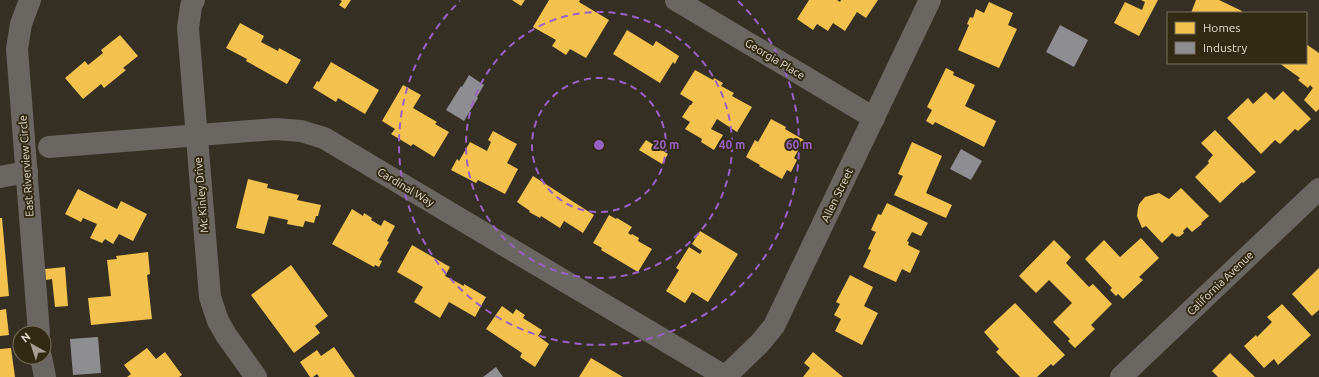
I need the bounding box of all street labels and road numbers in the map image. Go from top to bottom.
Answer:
street label: Georgia Place [743,36,807,82]
street label: East Riverview Circle [16,115,36,217]
street label: Mc Kinley Drive [192,157,210,233]
street label: Cardinal Way [376,165,437,209]
street label: Allen Street [819,165,856,224]
street label: California Avenue [1185,248,1255,318]

